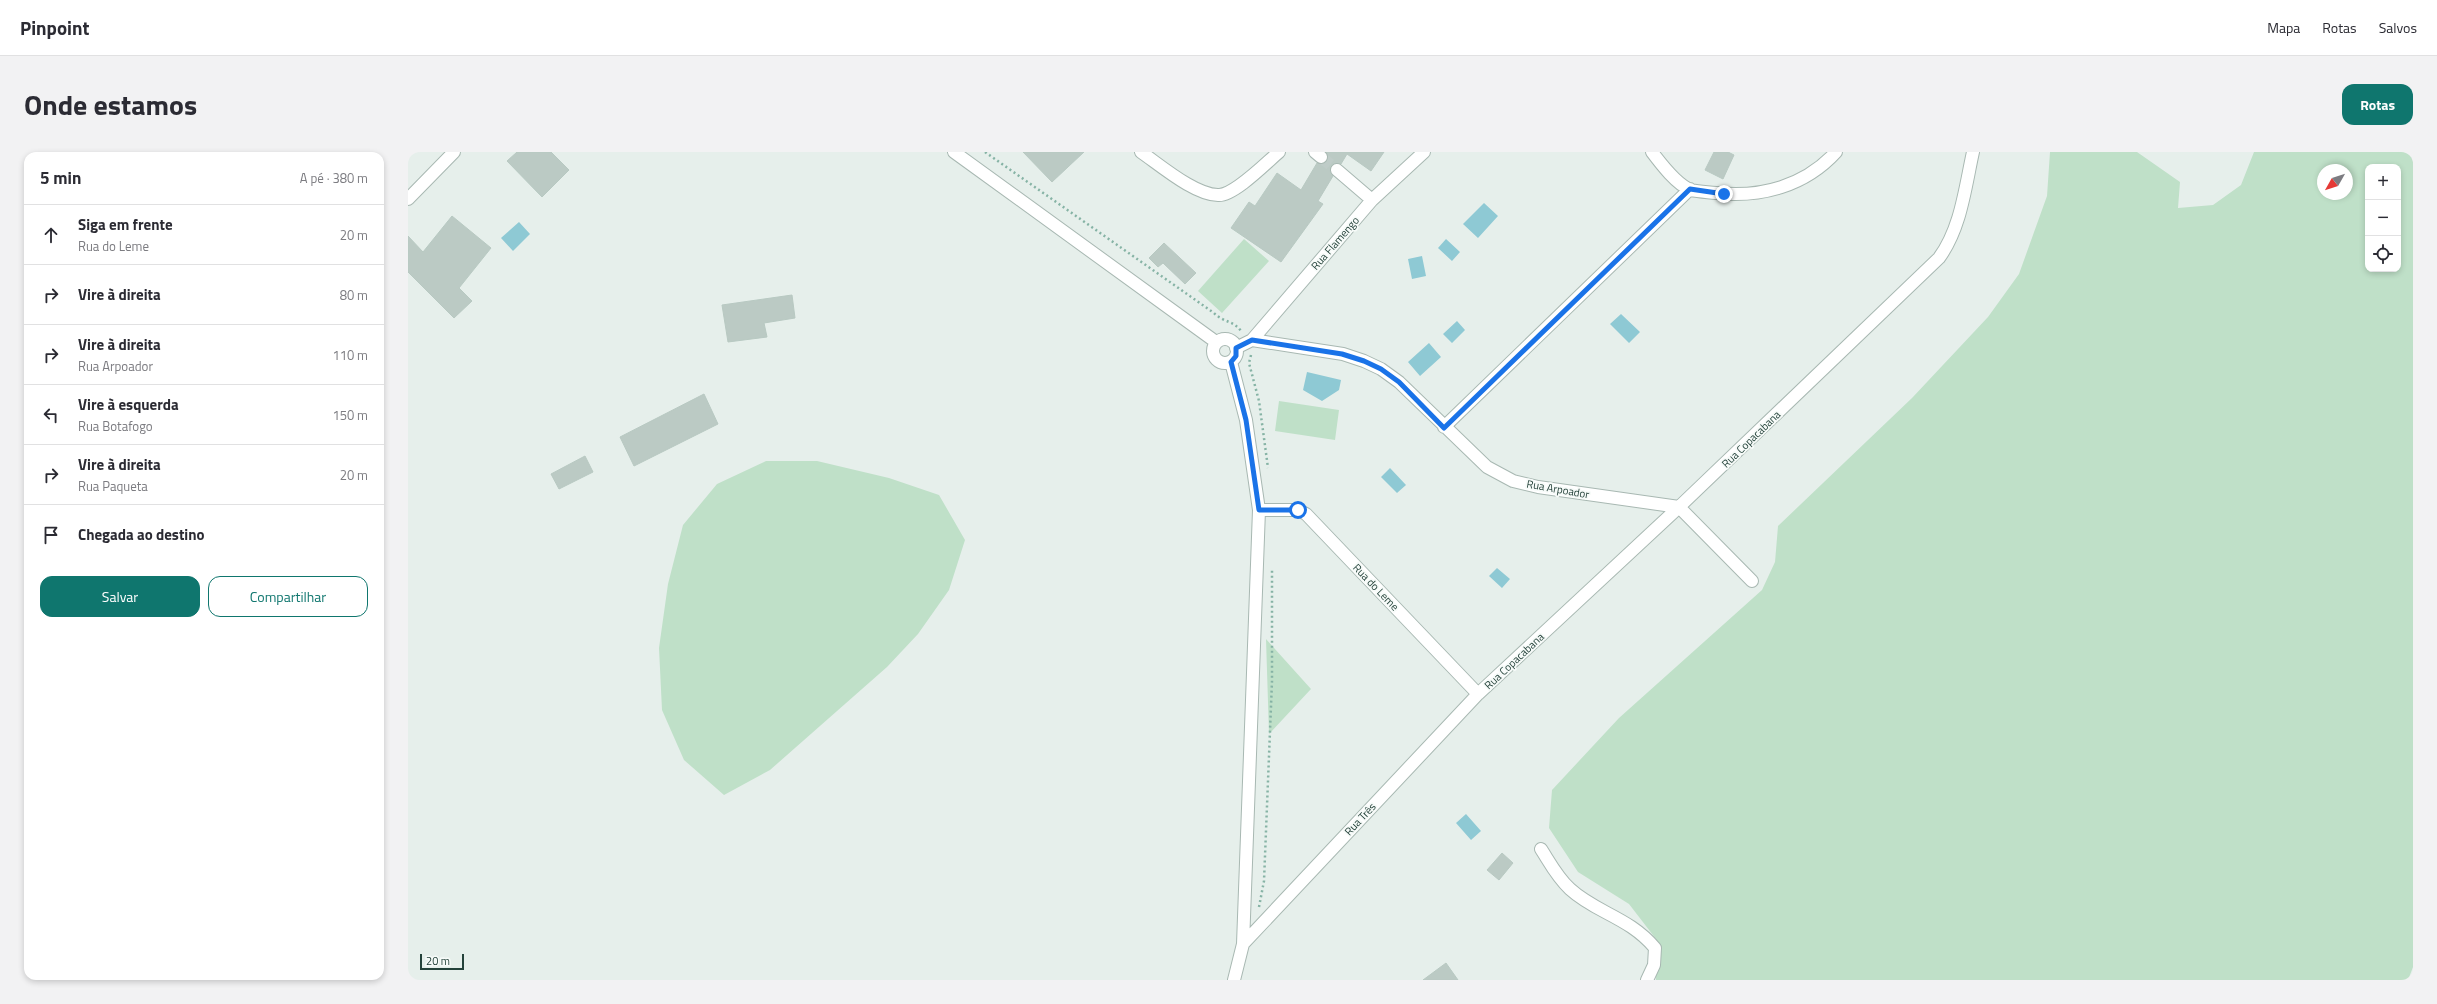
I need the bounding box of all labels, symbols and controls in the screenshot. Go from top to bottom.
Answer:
text: Pinpoint [20,13,89,42]
text: Mapa [2267,17,2300,38]
text: Rotas [2322,17,2357,38]
text: Salvos [2379,17,2417,38]
text: Onde estamos [24,83,197,126]
button: Rotas [2342,84,2413,125]
north arrow [2317,164,2353,200]
map controls [2365,164,2401,272]
button: + [2365,164,2401,200]
text: 5 min [40,165,81,191]
text: A pé · 380 m [300,168,368,188]
route end [1715,185,1733,203]
button: − [2365,200,2401,236]
text: Siga em frente [78,213,173,236]
street label: Rua Flamengo [1307,213,1363,273]
icon: ahead [40,224,62,246]
text: 20 m [340,225,368,245]
text: Rua do Leme [78,236,149,256]
button: locate [2365,236,2401,272]
text: Vire à direita [78,283,161,306]
icon: right [40,284,62,306]
text: 80 m [340,285,368,305]
text: Vire à direita [78,333,161,356]
icon: right [40,344,62,366]
text: 110 m [332,345,368,365]
text: Rua Arpoador [78,356,153,376]
text: Vire à esquerda [78,393,179,416]
icon: left [40,404,62,426]
text: 150 m [332,405,368,425]
street label: Rua Copacabana [1718,406,1784,471]
text: Rua Botafogo [78,416,153,436]
text: Vire à direita [78,453,161,476]
icon: right [40,464,62,486]
text: 20 m [340,465,368,485]
text: Rua Paqueta [78,476,148,496]
street label: Rua Arpoador [1525,476,1591,502]
route start [1289,501,1307,519]
text: Chegada ao destino [78,523,204,546]
icon: arrive [40,524,62,546]
street label: Rua do Leme [1349,560,1403,614]
button: Salvar [40,576,200,617]
button: Compartilhar [208,576,368,617]
street label: Rua Copacabana [1481,629,1548,693]
street label: Rua Três [1341,799,1379,839]
scale bar [420,952,464,971]
text: 20 m [426,953,450,969]

